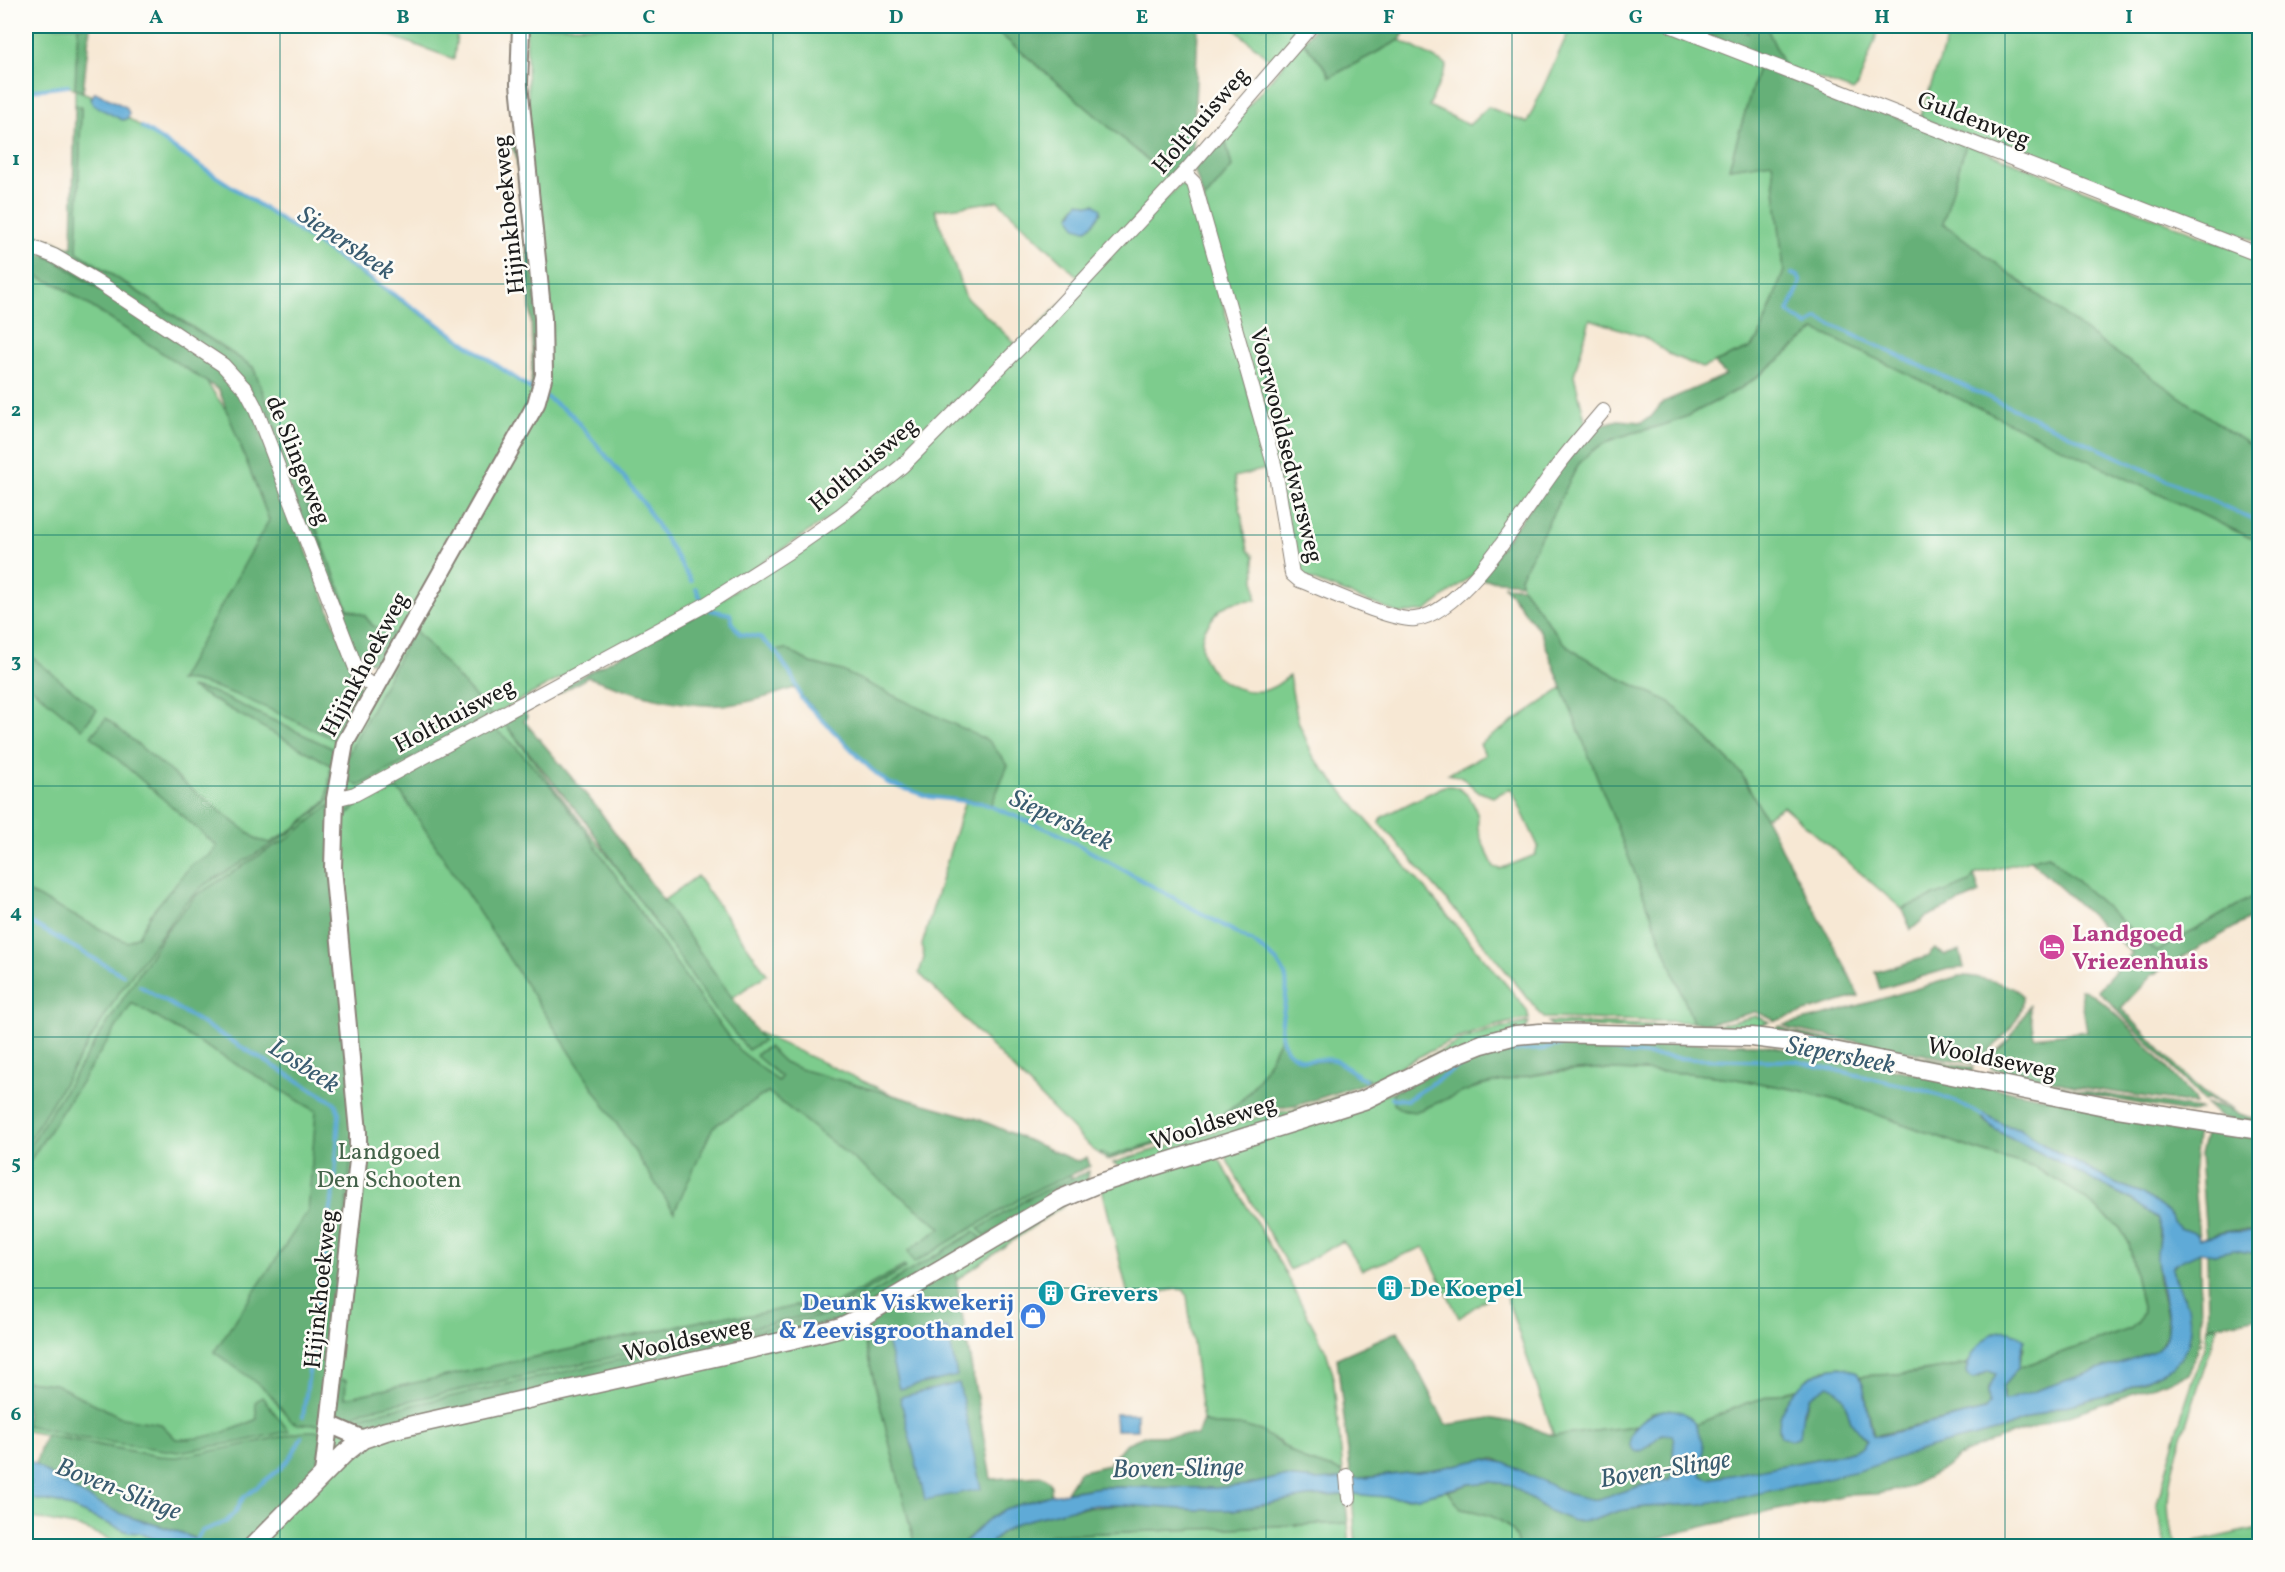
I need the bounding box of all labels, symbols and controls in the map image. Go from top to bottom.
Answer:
text: A [149,4,163,32]
text: B [396,4,410,32]
text: C [643,4,656,32]
text: D [889,4,903,32]
text: E [1136,4,1148,32]
text: F [1383,4,1395,32]
text: G [1629,4,1643,32]
text: H [1874,4,1890,32]
text: I [2125,4,2133,32]
street label: Holthuisweg [1145,60,1258,183]
street label: Guldenweg [1912,84,2035,158]
street label: Hijinkhoekweg [485,133,535,296]
text: 1 [12,146,20,174]
water label: Siepersbeek [290,198,402,290]
street label: Voorwooldsedwarsweg [1239,324,1331,567]
street label: de Slingeweg [256,391,339,531]
text: 2 [11,397,21,425]
street label: Holthuisweg [802,410,926,521]
street label: Hijinkhoekweg [313,586,418,744]
text: 3 [11,648,21,676]
street label: Holthuisweg [388,671,522,763]
water label: Siepersbeek [1003,781,1119,861]
text: 4 [10,899,22,927]
place label: Landgoed Vriezenhuis [2072,918,2208,980]
hotel icon: Landgoed Vriezenhuis [2037,932,2067,962]
water label: Siepersbeek [1783,1028,1898,1084]
water label: Losbeek [261,1030,346,1103]
street label: Wooldseweg [1924,1030,2059,1090]
street label: Wooldseweg [1146,1087,1281,1160]
park label: Landgoed Den Schooten [316,1136,462,1198]
text: 5 [11,1150,21,1178]
street label: Hijinkhoekweg [297,1208,347,1371]
building icon: De Koepel [1375,1273,1405,1303]
place label: De Koepel [1410,1273,1523,1307]
building icon: Grevers [1036,1278,1066,1308]
place label: Grevers [1070,1278,1158,1312]
place label: Deunk Viskwekerij & Zeevisgroothandel [779,1287,1014,1349]
shop icon: Deunk Viskwekerij & Zeevisgroothandel [1018,1301,1048,1331]
street label: Wooldseweg [620,1310,755,1372]
text: 6 [11,1401,22,1429]
water label: Boven-Slinge [1597,1442,1734,1498]
water label: Boven-Slinge [50,1449,187,1530]
water label: Boven-Slinge [1112,1450,1245,1488]

